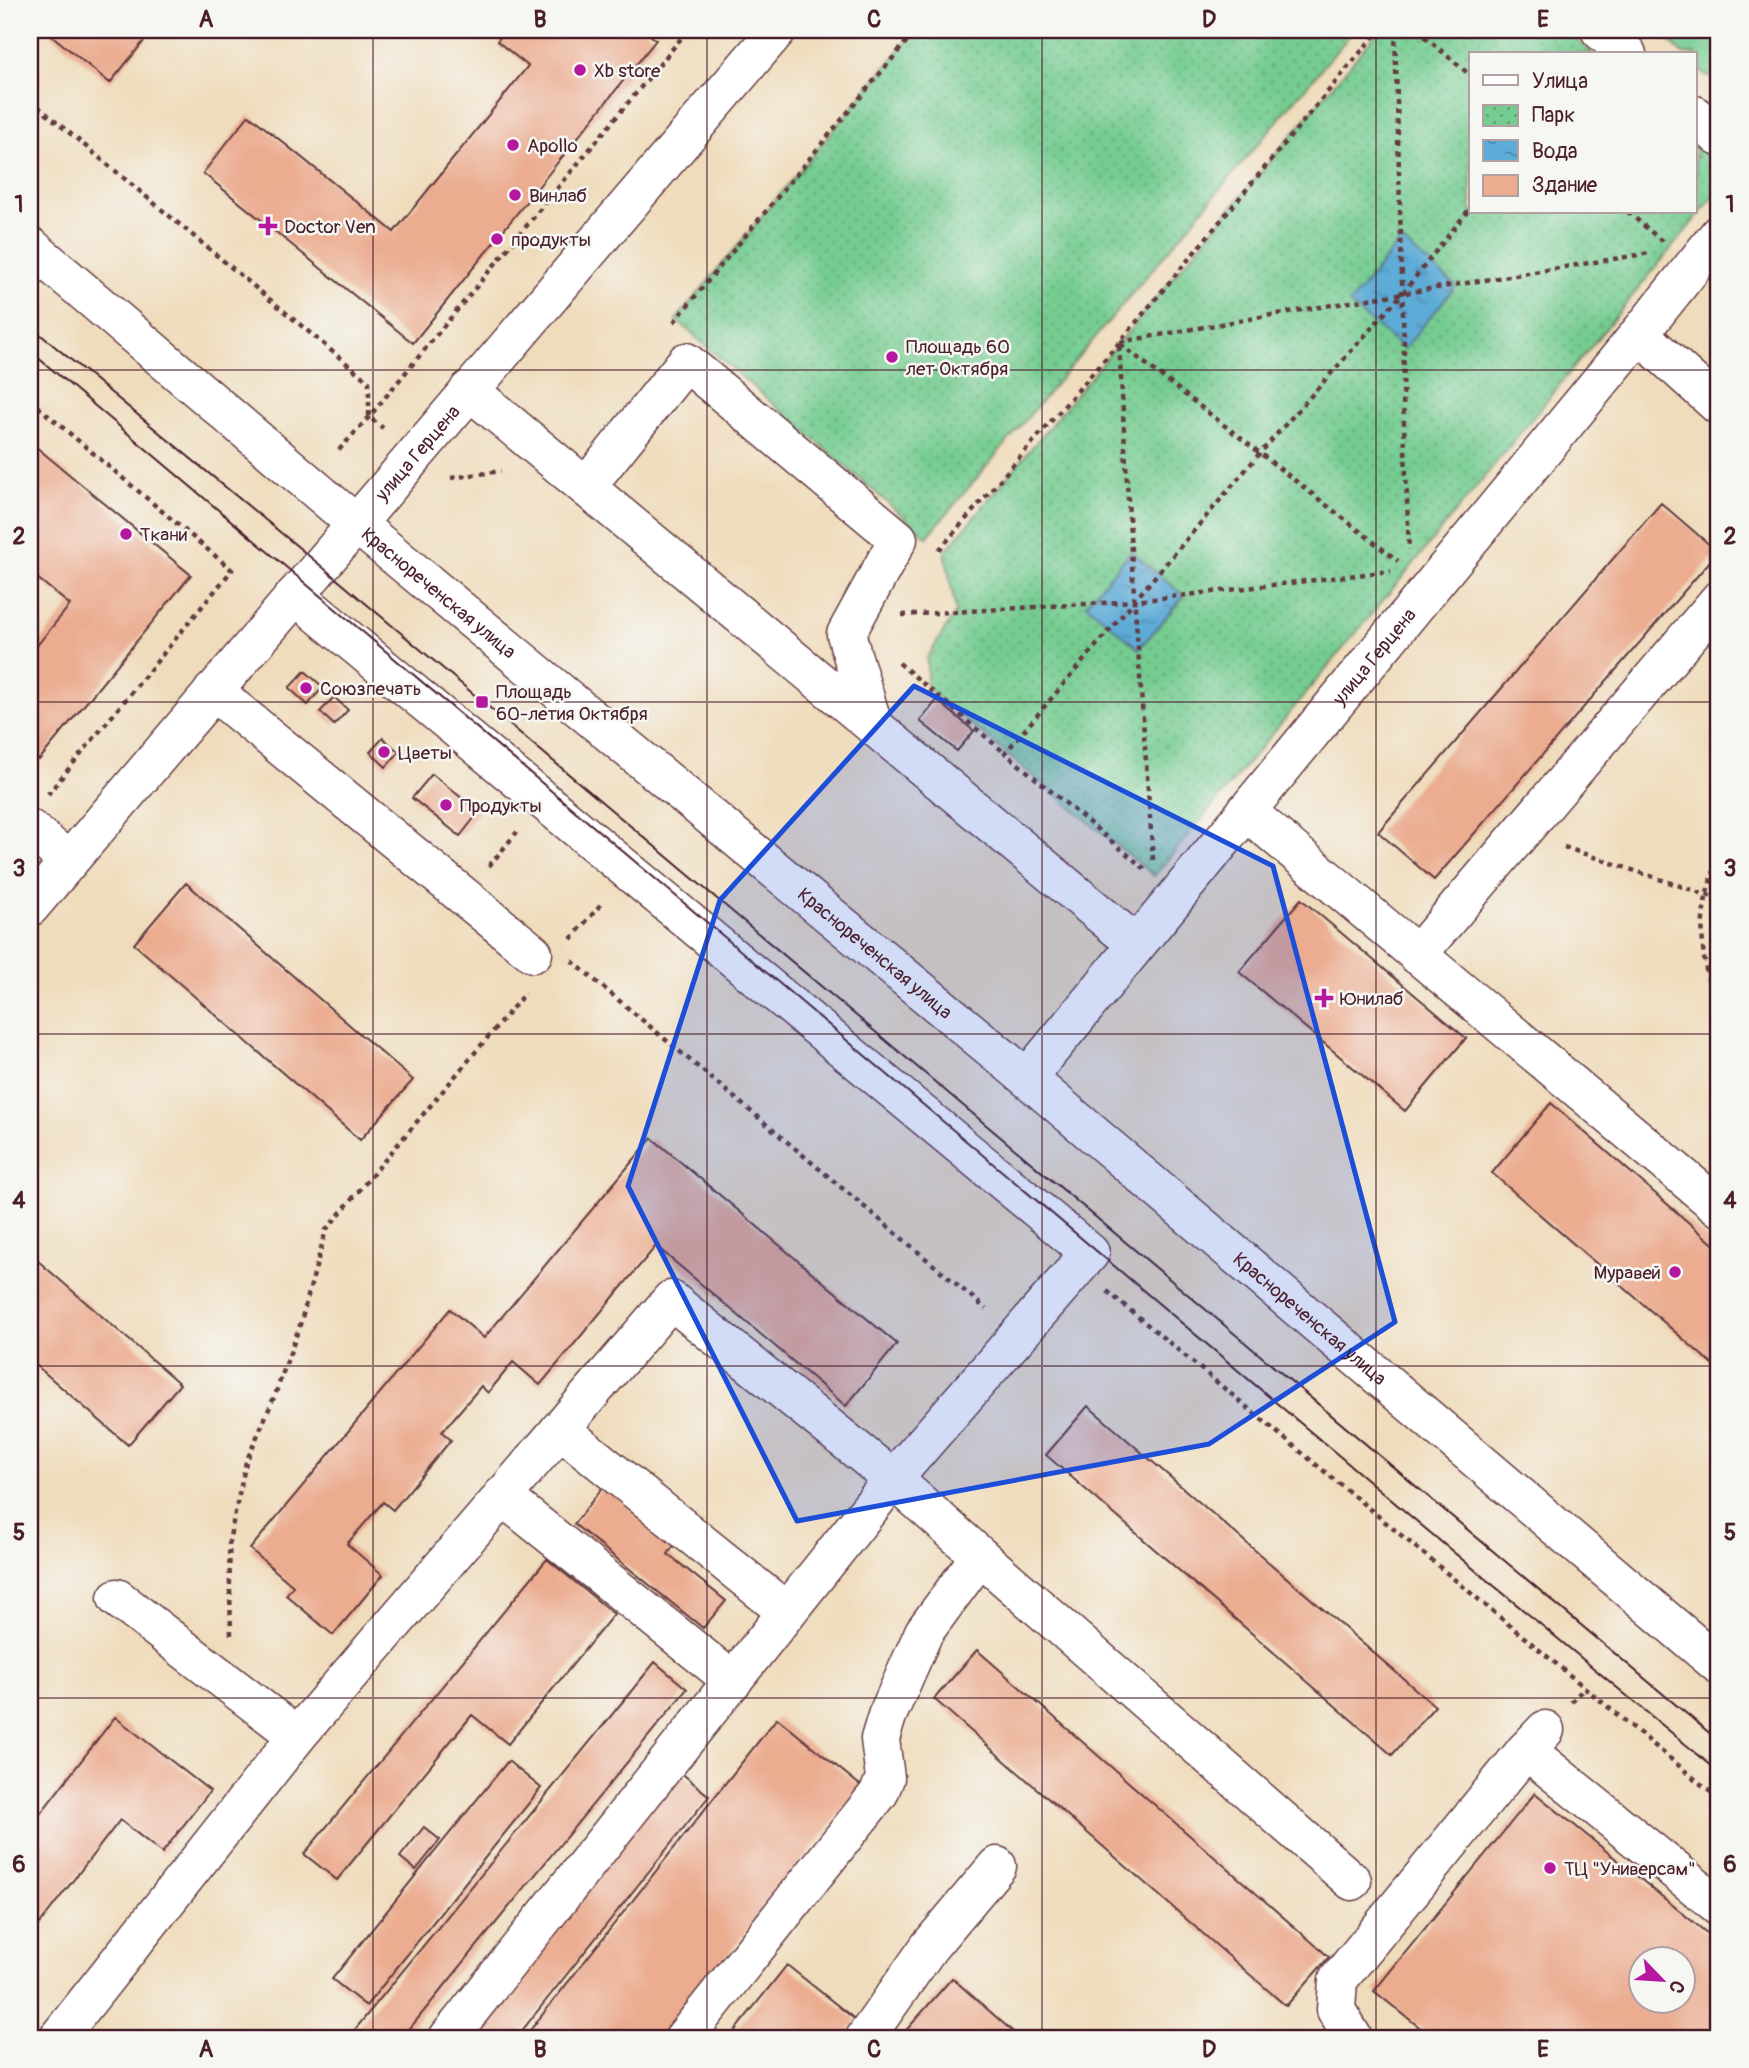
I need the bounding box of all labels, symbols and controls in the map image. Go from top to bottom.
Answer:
text: A [199,5,214,34]
text: B [533,5,547,34]
text: C [867,5,881,34]
text: D [1202,5,1216,34]
text: E [1537,5,1549,34]
legend [1469,52,1696,214]
place label: Xb store [594,59,661,83]
marker: Xb store [572,62,588,78]
text: Улица [1532,68,1588,95]
text: Парк [1532,102,1575,129]
place label: Apollo [527,134,578,158]
marker: Apollo [505,137,521,153]
text: Вода [1532,138,1578,165]
text: Здание [1532,172,1598,199]
place label: Винлаб [529,184,587,208]
marker: Винлаб [507,187,523,203]
text: 1 [15,190,24,219]
text: 1 [1726,190,1735,219]
place label: Doctor Ven [284,215,376,239]
marker: Doctor Ven [258,216,278,236]
place label: продукты [511,228,591,252]
marker: продукты [489,231,505,247]
place label: Площадь 60 лет Октября [906,335,1010,381]
marker: Площадь 60 лет Октября [884,349,900,365]
street label: улица Герцена [370,400,466,507]
text: 2 [13,522,26,551]
street label: Краснореченская улица [356,522,521,664]
text: 2 [1724,522,1737,551]
place label: Ткани [140,523,188,547]
marker: Ткани [118,526,134,542]
street label: улица Герцена [1327,603,1422,711]
place label: Союзпечать [320,677,422,701]
marker: Союзпечать [298,680,314,696]
place label: Площадь 60-летия Октября [496,680,648,726]
marker: Площадь 60-летия Октября [474,694,490,710]
place label: Цветы [398,741,452,765]
marker: Цветы [376,744,392,760]
place label: Продукты [460,794,542,818]
marker: Продукты [438,797,454,813]
text: 3 [13,854,25,883]
text: 3 [1724,854,1736,883]
street label: Краснореченская улица [792,883,957,1025]
place label: Юнилаб [1340,987,1404,1011]
marker: Юнилаб [1314,988,1334,1008]
text: 4 [12,1186,26,1215]
text: 4 [1723,1186,1737,1215]
street label: Краснореченская улица [1228,1247,1391,1391]
place label: Муравей [1594,1261,1661,1285]
marker: Муравей [1667,1264,1683,1280]
text: 5 [13,1518,25,1547]
text: 5 [1724,1518,1736,1547]
text: 6 [12,1850,26,1879]
text: 6 [1723,1850,1737,1879]
place label: ТЦ "Универсам" [1564,1857,1696,1881]
marker: ТЦ "Универсам" [1542,1860,1558,1876]
north arrow [1626,1946,1696,2016]
text: С [1663,1976,1690,1997]
text: A [199,2035,214,2064]
text: B [533,2035,547,2064]
text: C [867,2035,881,2064]
text: D [1202,2035,1216,2064]
text: E [1537,2035,1549,2064]

